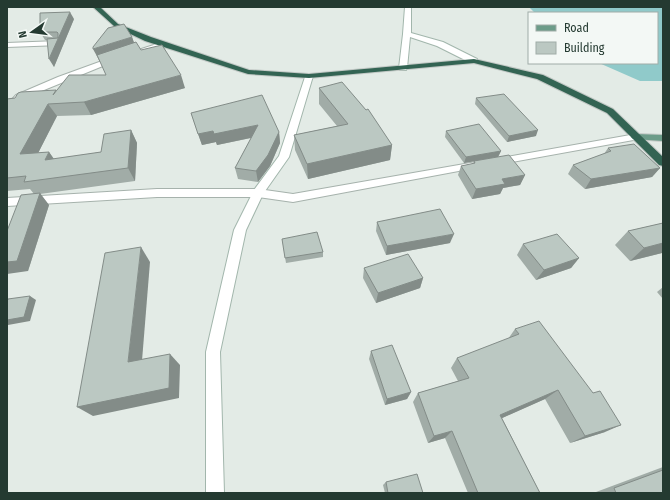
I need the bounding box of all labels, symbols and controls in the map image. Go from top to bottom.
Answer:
north arrow [12,12,52,52]
legend [528,12,658,64]
text: Road [564,21,589,35]
text: N [16,30,30,39]
text: Building [564,41,605,55]

